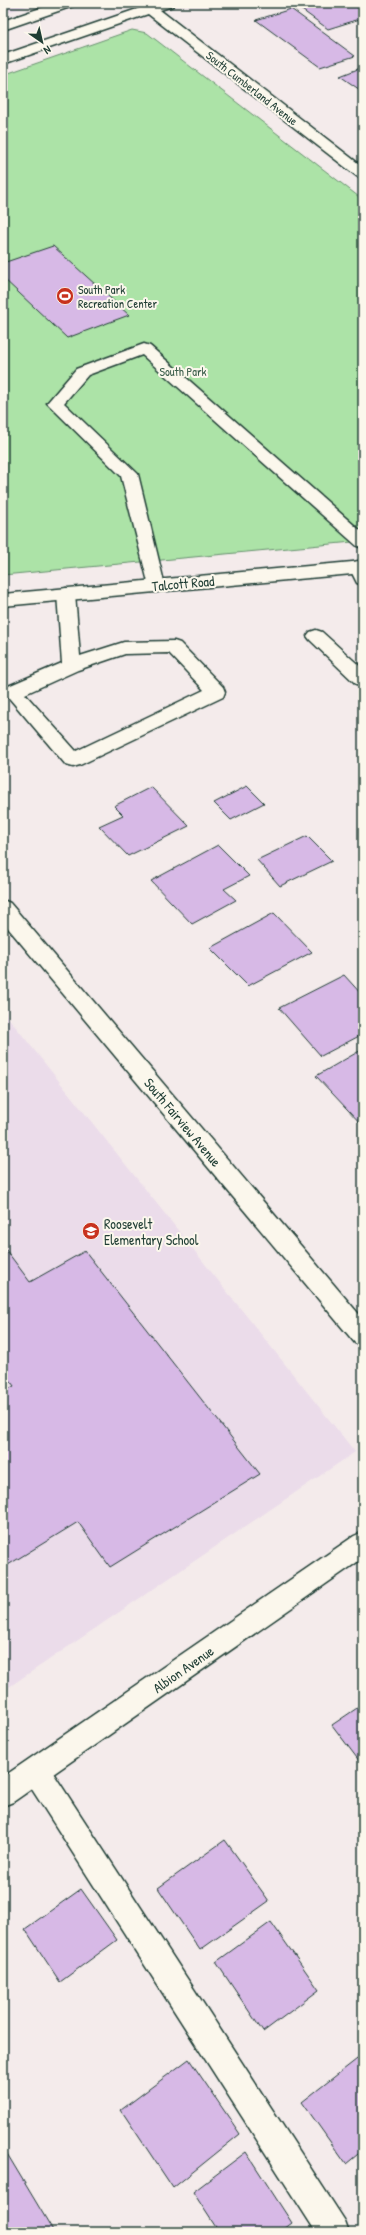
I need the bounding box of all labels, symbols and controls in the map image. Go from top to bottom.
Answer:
north arrow [22,22,62,62]
text: N [41,43,54,58]
street label: South Cumberland Avenue [203,47,302,129]
place label: South Park Recreation Center [78,281,157,312]
sports icon: South Park Recreation Center [55,286,75,306]
park label: South Park [159,363,207,380]
street label: Talcott Road [151,571,216,595]
street label: South Fairview Avenue [140,1074,226,1171]
place label: Roosevelt Elementary School [104,1214,199,1250]
school or university icon: Roosevelt Elementary School [81,1221,101,1241]
street label: Albion Avenue [149,1641,218,1697]

